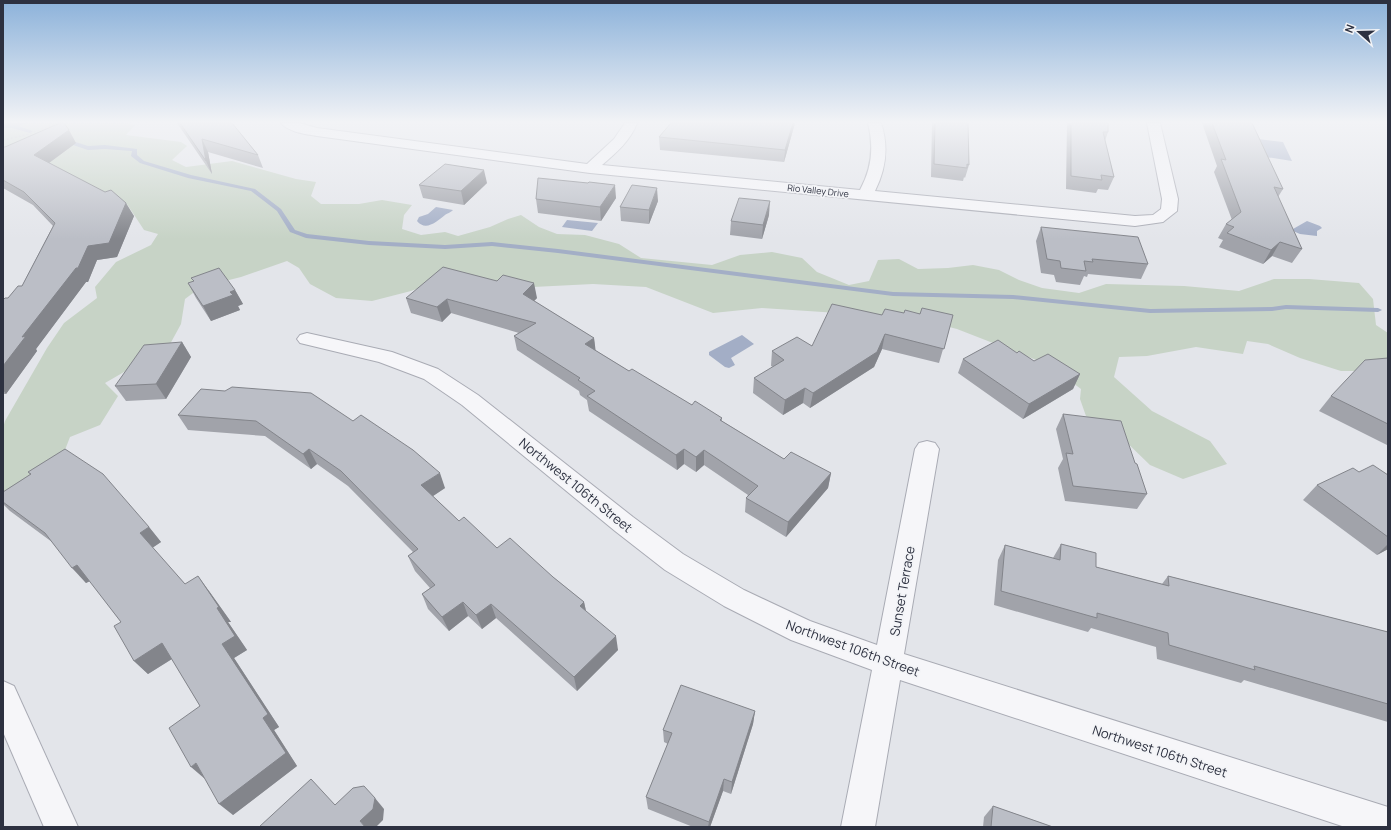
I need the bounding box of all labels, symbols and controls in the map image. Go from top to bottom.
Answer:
north arrow [1339,12,1379,52]
text: N [1341,22,1358,35]
street label: Rio Valley Drive [787,181,850,200]
street label: Northwest 106th Street [516,434,636,536]
street label: Sunset Terrace [885,544,919,637]
street label: Northwest 106th Street [784,615,922,681]
street label: Northwest 106th Street [1090,721,1230,781]

